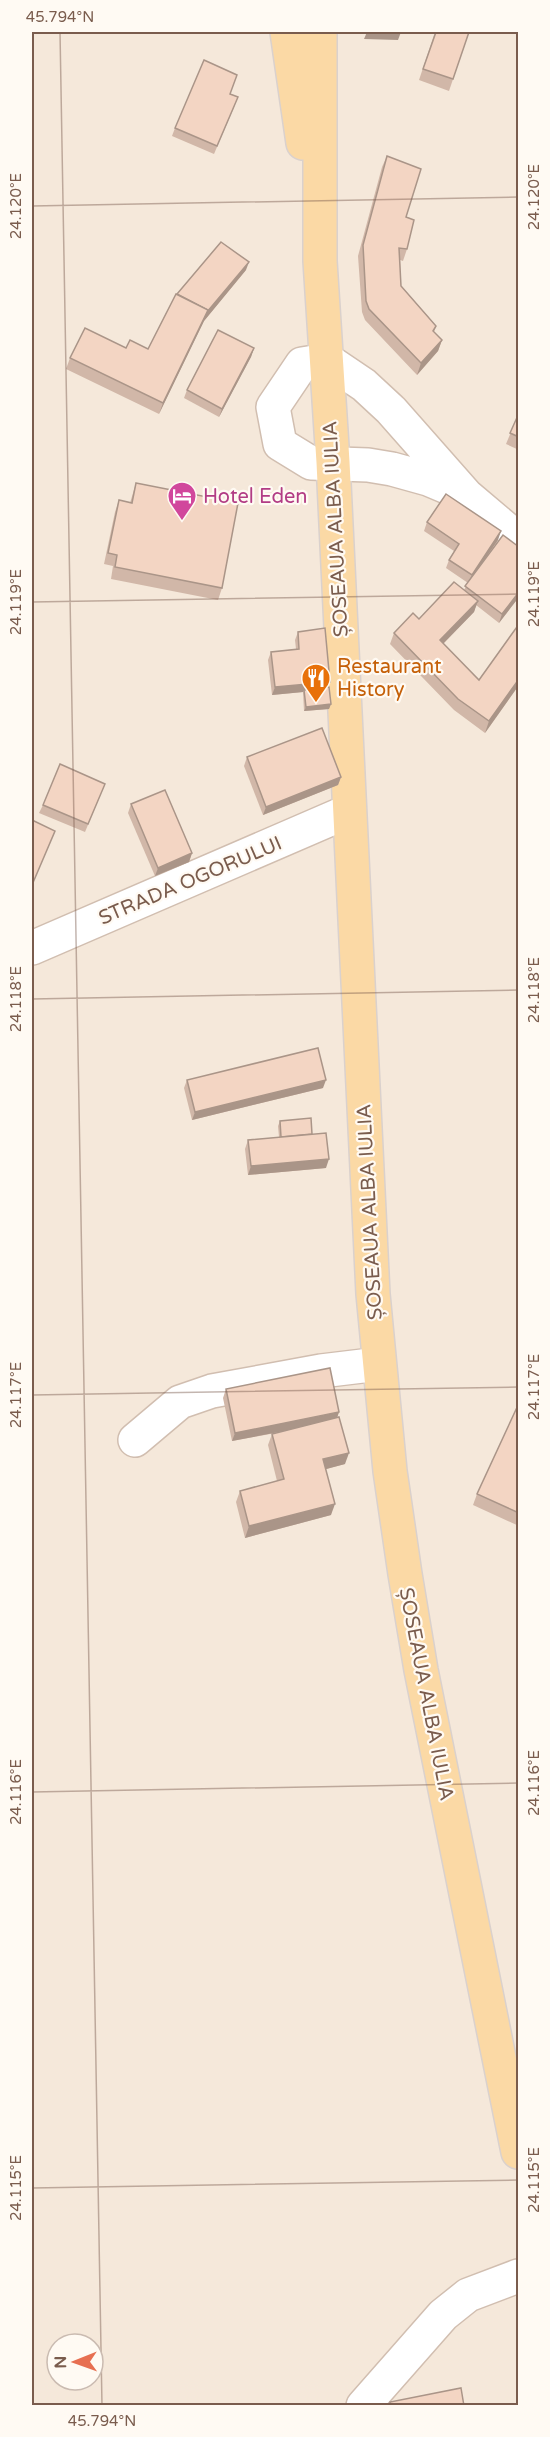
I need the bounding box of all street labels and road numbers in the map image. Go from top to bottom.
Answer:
street label: ȘOSEAUA ALBA IULIA [318,420,354,638]
street label: STRADA OGORULUI [95,831,286,930]
street label: ȘOSEAUA ALBA IULIA [352,1103,388,1321]
street label: ȘOSEAUA ALBA IULIA [394,1586,458,1803]

